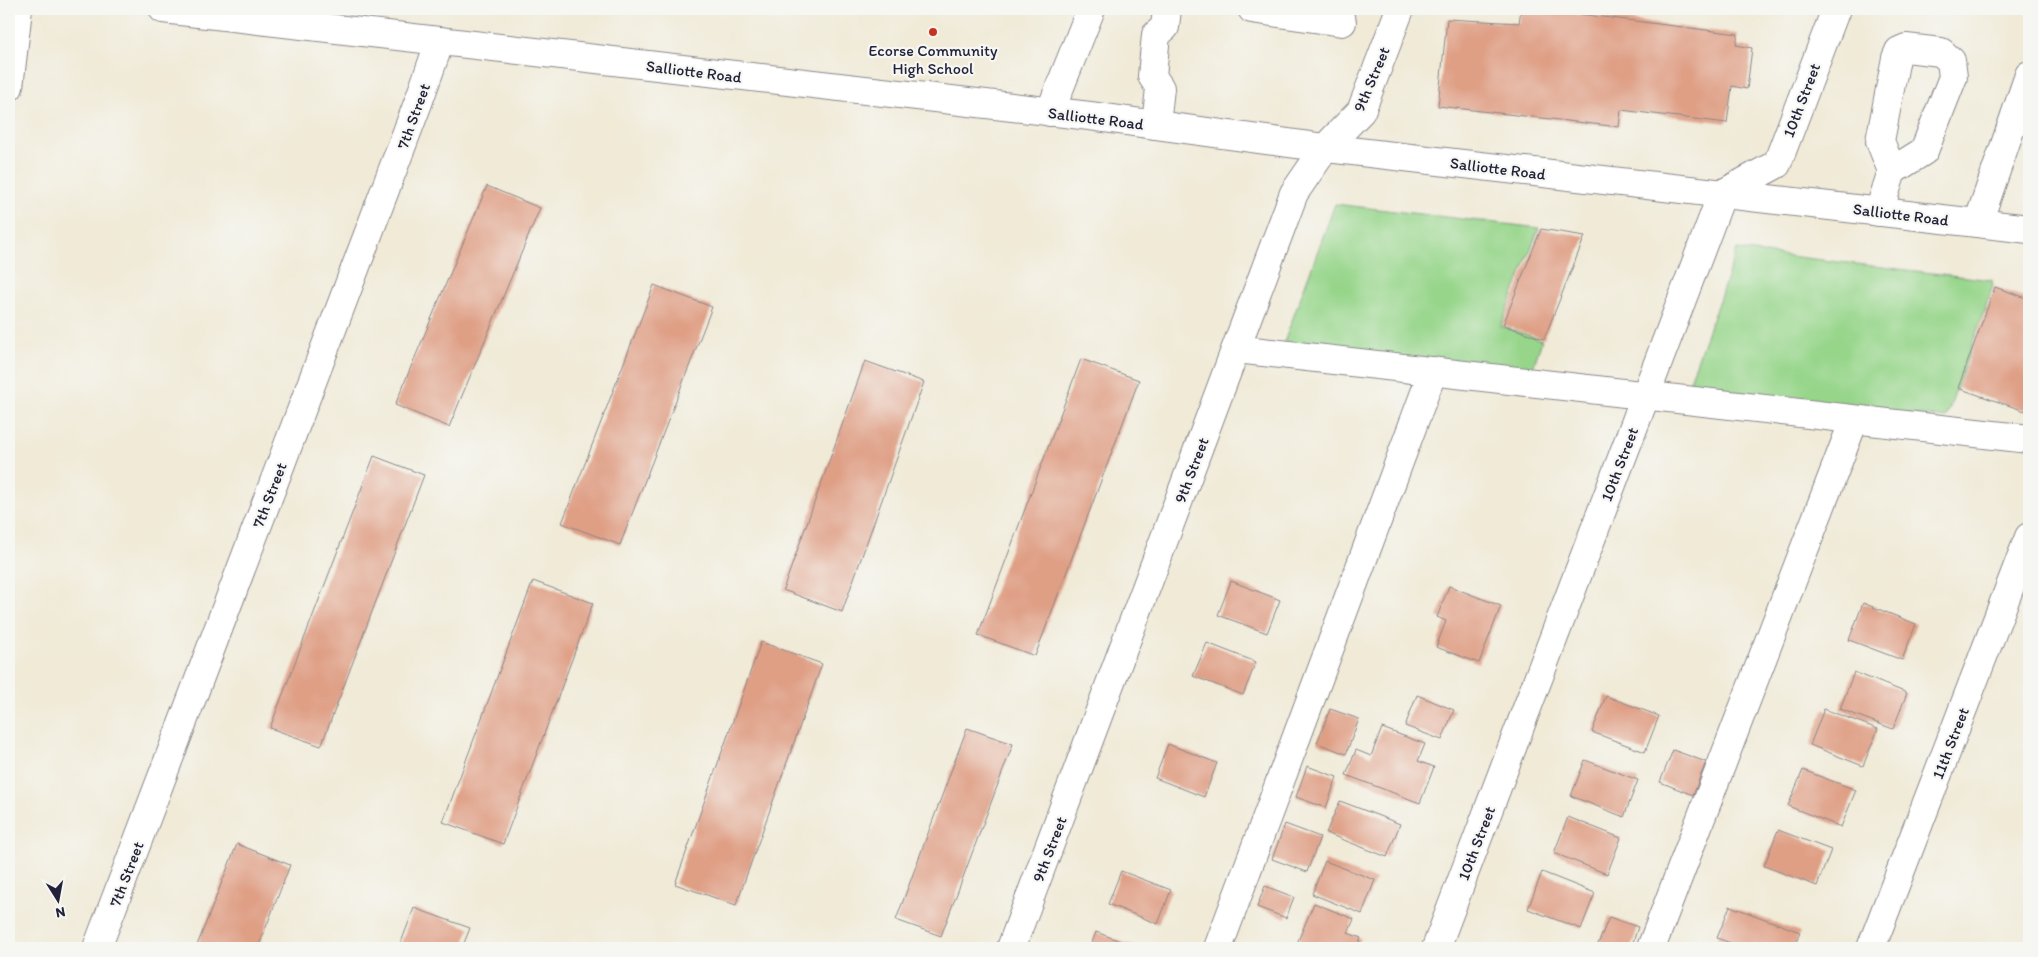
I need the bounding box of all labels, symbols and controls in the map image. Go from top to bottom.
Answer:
marker: Ecorse Community High School [927,26,939,38]
place label: Ecorse Community High School [868,41,998,78]
street label: 9th Street [1349,44,1394,115]
street label: Salliotte Road [645,56,743,87]
street label: 10th Street [1779,61,1824,140]
street label: 7th Street [393,81,434,152]
street label: Salliotte Road [1047,103,1145,134]
street label: Salliotte Road [1449,153,1547,184]
street label: Salliotte Road [1852,199,1950,230]
street label: 10th Street [1597,425,1642,504]
street label: 9th Street [1170,435,1213,506]
street label: 7th Street [248,460,291,530]
street label: 11th Street [1928,705,1973,782]
street label: 10th Street [1454,804,1499,883]
street label: 9th Street [1028,814,1071,885]
street label: 7th Street [105,839,148,909]
north arrow [32,874,82,924]
text: N [54,903,67,922]

